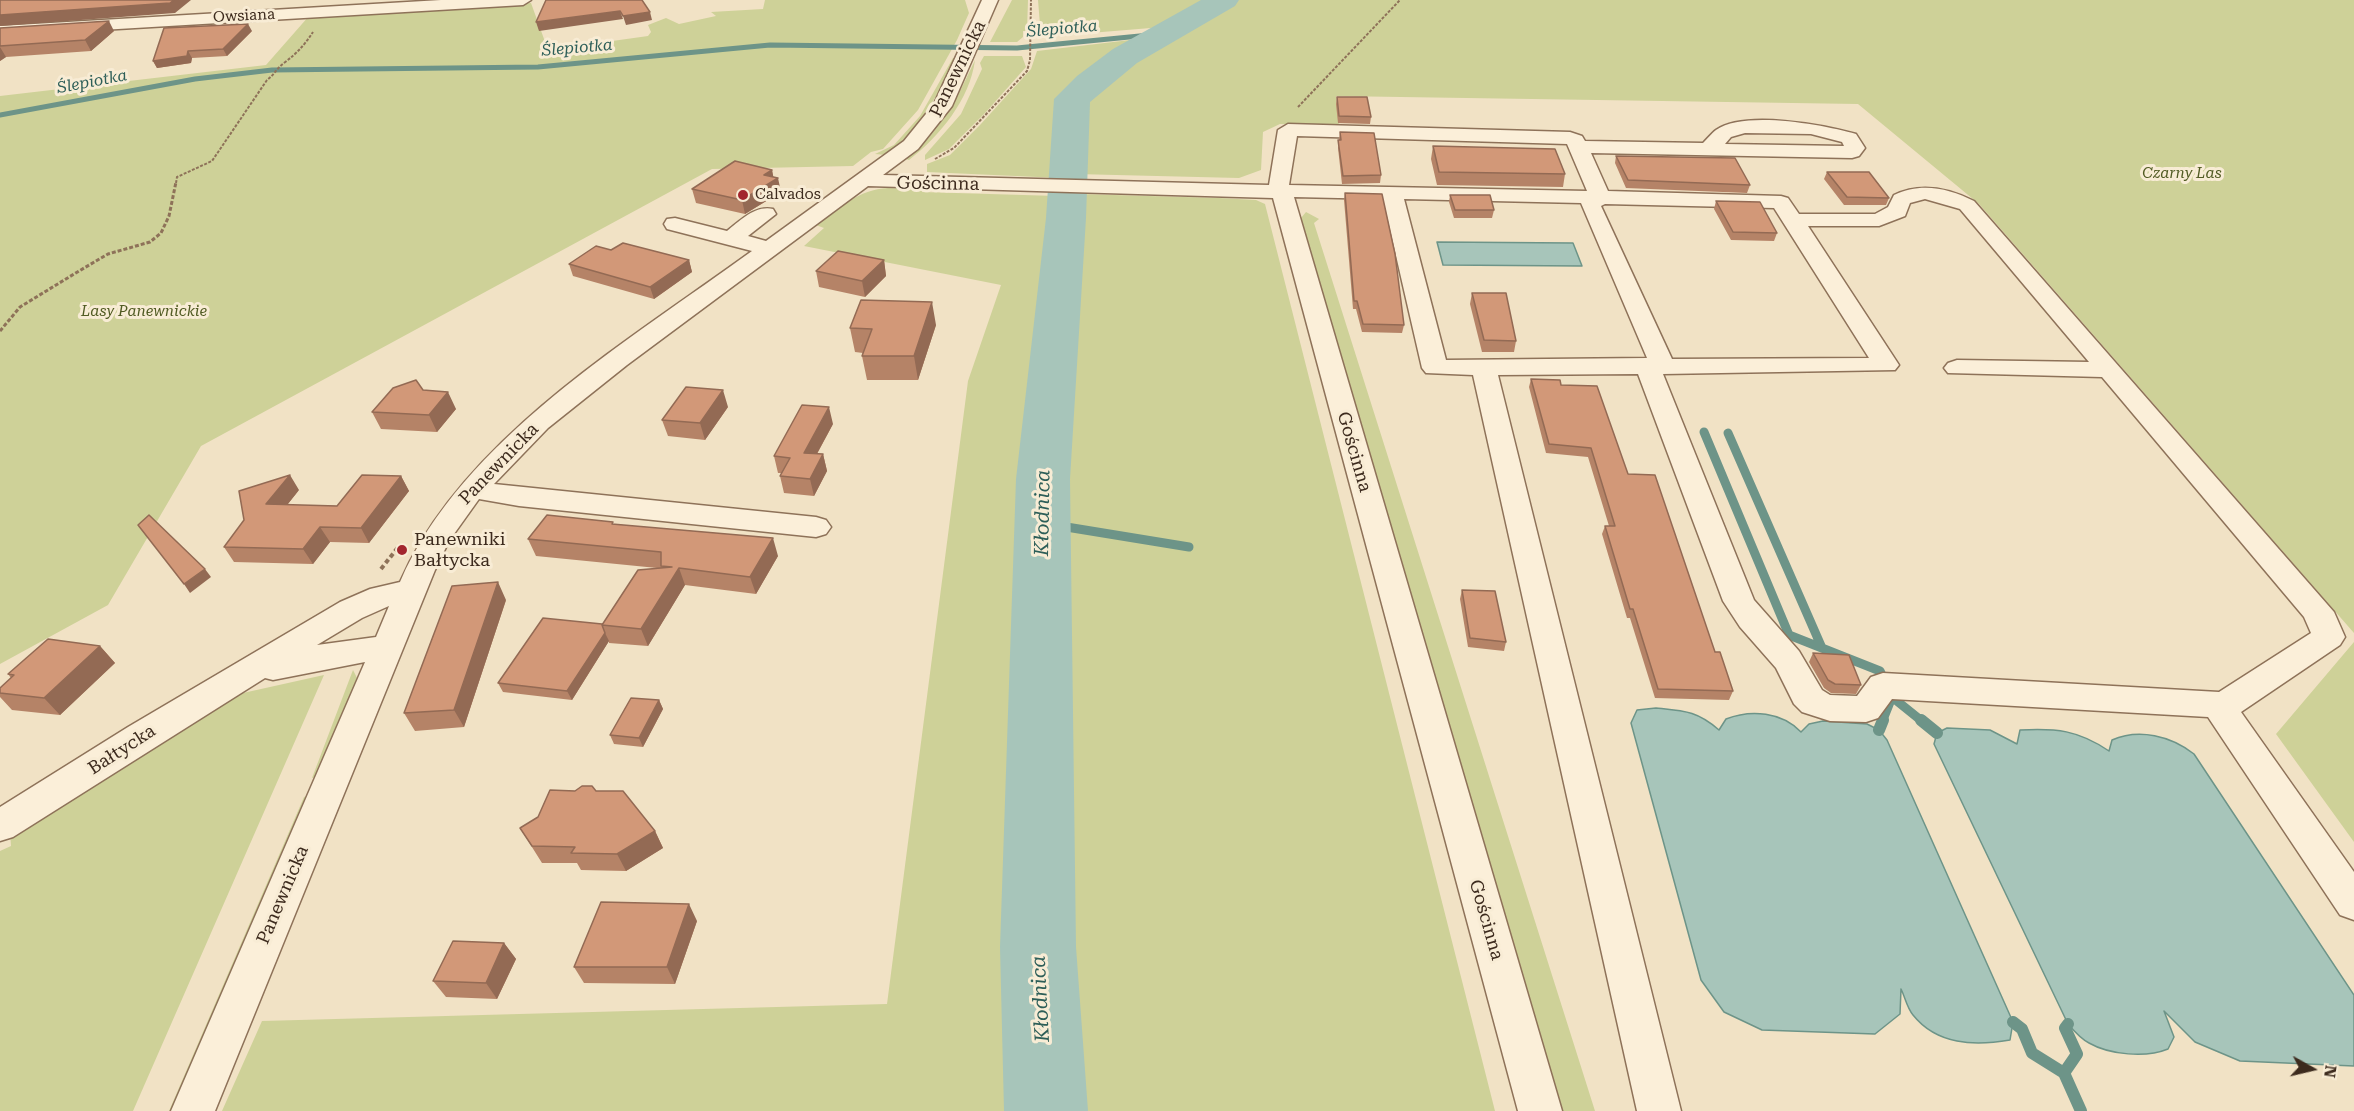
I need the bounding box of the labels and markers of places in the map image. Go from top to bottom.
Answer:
place label: Calvados [755,186,821,204]
marker: Calvados [736,188,750,202]
place label: Panewniki Bałtycka [414,529,506,572]
marker: Panewniki Bałtycka [395,543,409,557]

